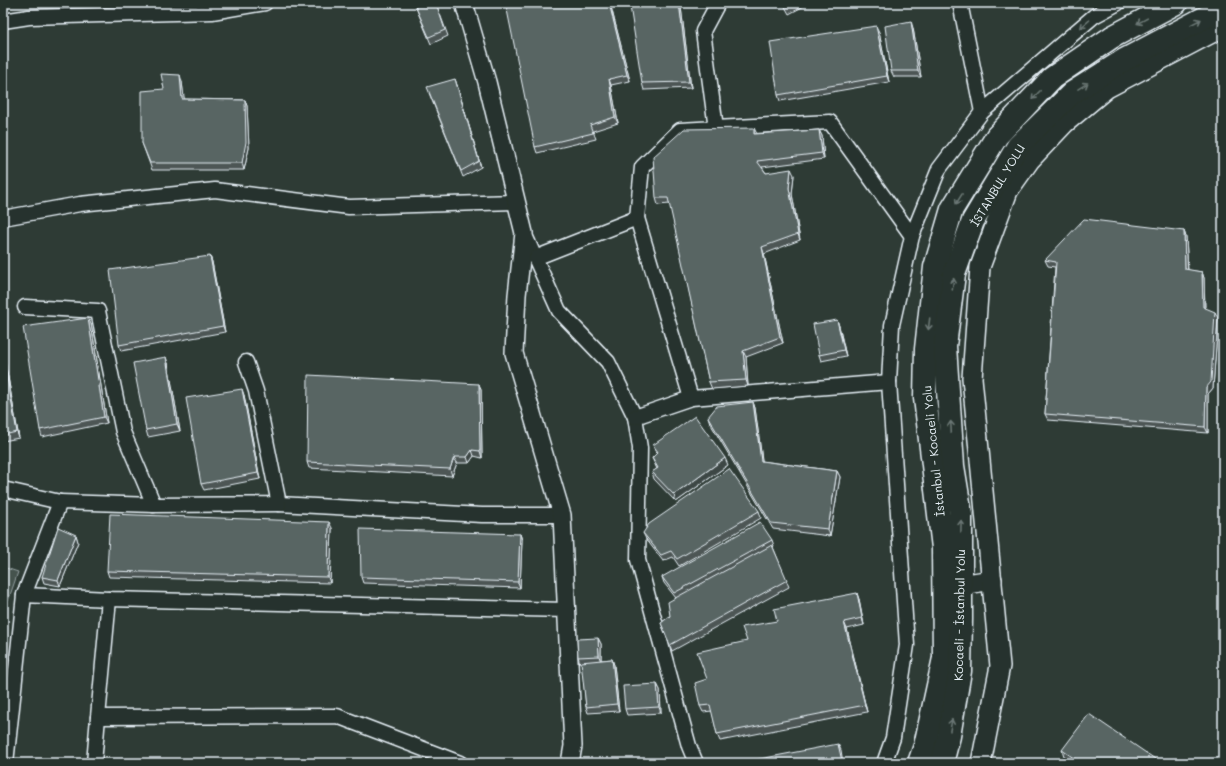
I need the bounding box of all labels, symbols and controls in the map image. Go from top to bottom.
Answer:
one-way arrow [1136,18,1148,25]
one-way arrow [1190,18,1202,26]
one-way arrow [1080,19,1090,28]
one-way arrow [1077,82,1089,90]
one-way arrow [1031,90,1041,100]
street label: İSTANBUL YOLU [966,141,1028,229]
one-way arrow [954,193,962,205]
one-way arrow [949,278,956,291]
one-way arrow [925,317,932,330]
street label: İstanbul - Kocaeli Yolu [918,385,948,517]
one-way arrow [948,421,955,434]
one-way arrow [957,520,965,533]
street label: Kocaeli - İstanbul Yolu [950,549,968,681]
one-way arrow [947,719,955,732]

